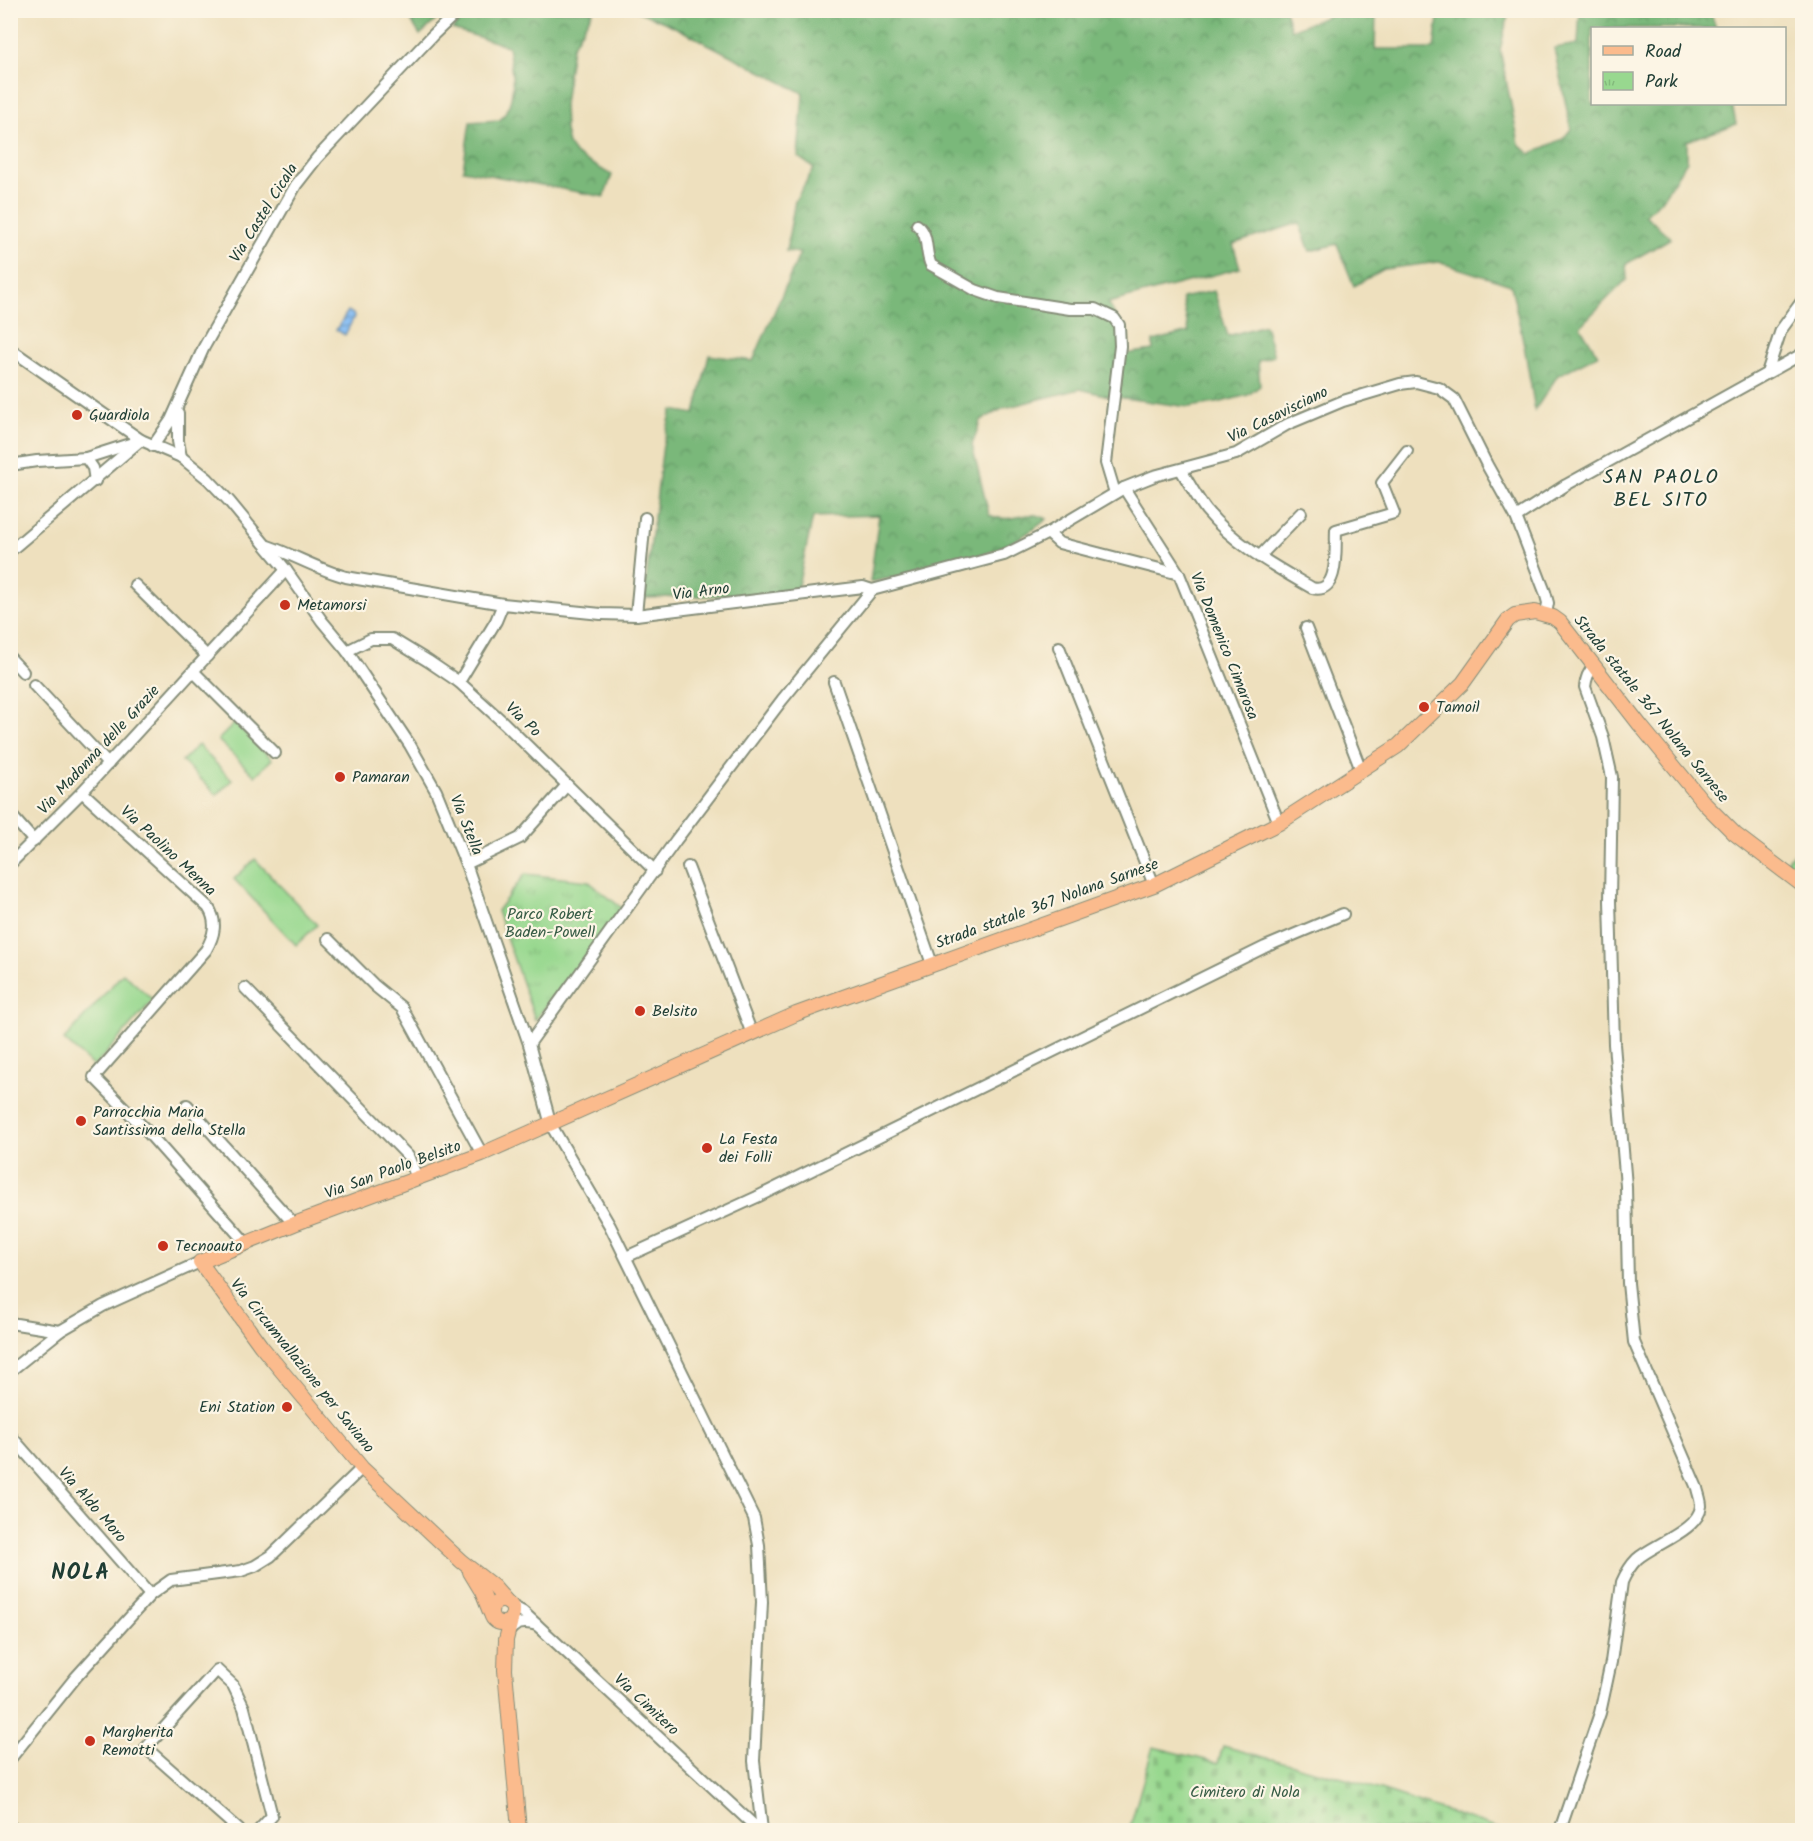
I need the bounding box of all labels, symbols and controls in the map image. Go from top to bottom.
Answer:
legend [1591,27,1786,105]
text: Road [1645,38,1682,67]
text: Park [1645,68,1678,97]
street label: Via Castel Cicala [223,158,305,268]
street label: Via Casavisciano [1223,380,1333,450]
place label: Guardiola [89,403,150,428]
marker: Guardiola [70,408,84,422]
district label: SAN PAOLO BEL SITO [1603,462,1719,517]
street label: Via Domenico Cimarosa [1183,568,1265,724]
street label: Via Arno [671,576,731,608]
place label: Metamorsi [297,593,368,618]
marker: Metamorsi [278,598,292,612]
street label: Strada statale 367 Nolana Sarnese [1567,609,1735,809]
street label: Via Madonna delle Grazie [32,679,166,821]
place label: Tamoil [1436,695,1480,720]
street label: Via Po [499,696,547,744]
marker: Tamoil [1417,700,1431,714]
place label: Pamaran [352,765,410,790]
marker: Pamaran [333,770,347,784]
street label: Via Stella [443,791,489,859]
street label: Via Paolino Menna [114,800,222,902]
street label: Strada statale 367 Nolana Sarnese [932,852,1162,956]
park label: Parco Robert Baden-Powell [505,902,595,945]
place label: Belsito [652,999,697,1024]
marker: Belsito [633,1004,647,1018]
place label: Parrocchia Maria Santissima della Stella [93,1100,246,1143]
marker: Parrocchia Maria Santissima della Stella [74,1114,88,1128]
place label: La Festa dei Folli [719,1127,778,1170]
street label: Via San Paolo Belsito [321,1134,465,1206]
marker: La Festa dei Folli [700,1141,714,1155]
place label: Tecnoauto [175,1234,242,1259]
marker: Tecnoauto [156,1239,170,1253]
street label: Via Circumvallazione per Saviano [223,1273,381,1459]
place label: Eni Station [199,1395,275,1420]
marker: Eni Station [280,1400,294,1414]
street label: Via Aldo Moro [52,1461,132,1549]
district label: NOLA [51,1556,111,1591]
street label: Via Cimitero [607,1668,685,1742]
place label: Margherita Remotti [102,1720,174,1763]
marker: Margherita Remotti [83,1734,97,1748]
park label: Cimitero di Nola [1190,1780,1300,1805]

